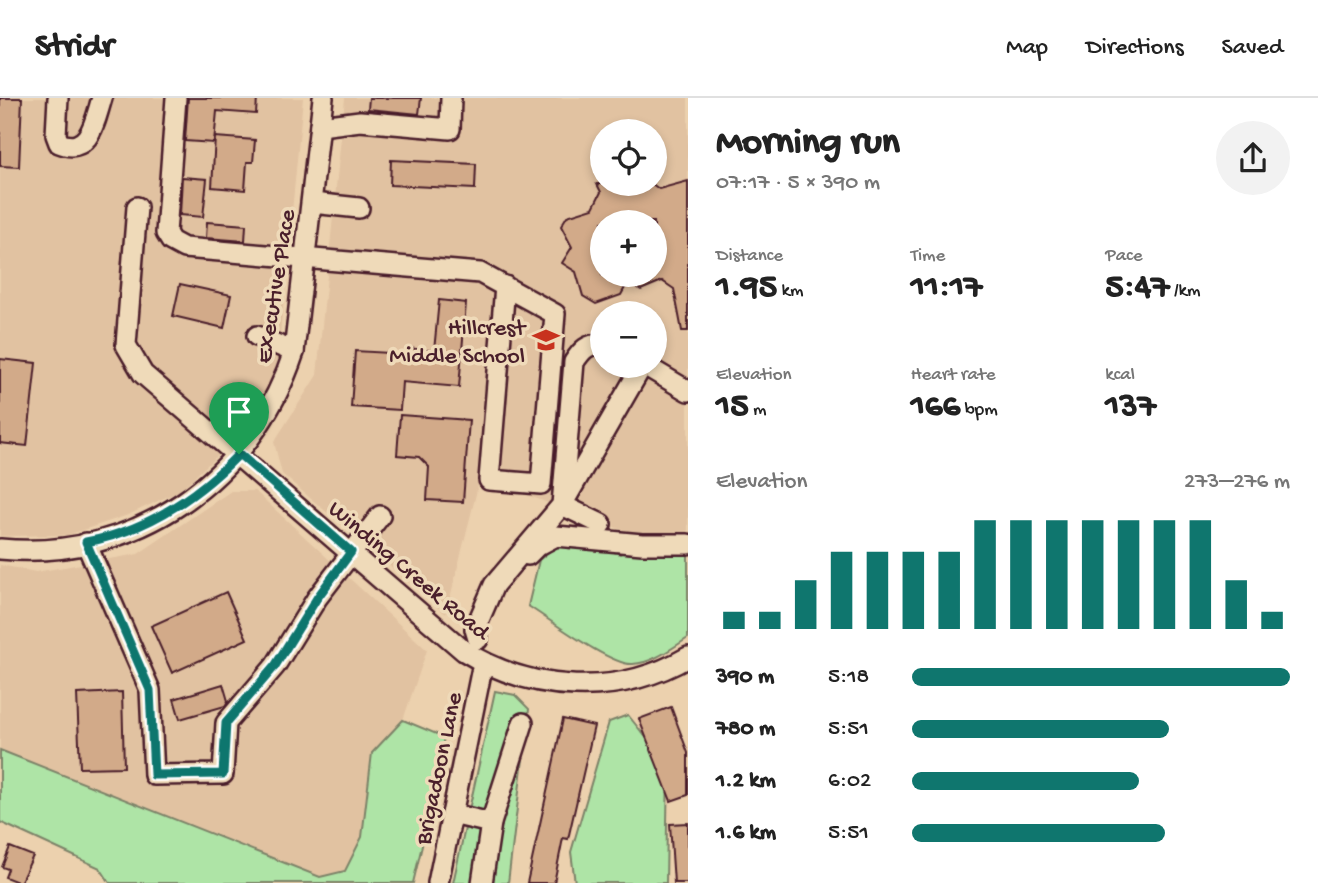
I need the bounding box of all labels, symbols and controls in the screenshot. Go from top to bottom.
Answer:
text: Stridr [35,29,114,67]
text: Map [1006,34,1048,63]
text: Directions [1086,34,1184,63]
text: Saved [1222,34,1283,63]
map controls [590,119,667,378]
button: locate [590,119,667,196]
button: share [1216,121,1290,195]
text: Morning run [716,122,900,166]
text: 07:17 · 5 × 390 m [716,170,880,197]
street label: Executive Place [251,207,304,366]
button: + [590,210,667,287]
text: Distance [716,245,783,268]
text: Time [911,245,945,268]
text: Pace [1105,245,1143,268]
text: 1.95 [716,268,777,309]
text: 11:17 [911,268,982,309]
text: 5:47 [1105,268,1169,309]
text: km [777,280,804,303]
text: /km [1169,280,1201,303]
button: − [590,301,667,378]
place label: Hillcrest Middle School [389,315,527,372]
school or university icon: Hillcrest Middle School [531,325,561,355]
text: Elevation [716,364,792,387]
text: Heart rate [911,364,996,387]
text: kcal [1105,364,1135,387]
pin [209,382,269,454]
text: 15 [716,387,749,428]
text: 166 [911,387,960,428]
text: 137 [1105,387,1156,428]
icon: arrive [220,393,258,431]
text: m [749,399,767,422]
text: bpm [960,399,998,422]
text: Elevation [716,469,807,496]
text: 273–276 m [1184,469,1290,496]
street label: Winding Creek Road [321,496,496,649]
text: 390 m [716,664,774,691]
text: 5:18 [828,664,869,691]
street label: Brigadoon Lane [410,689,471,848]
text: 780 m [716,716,775,743]
text: 5:51 [828,716,869,743]
text: 1.2 km [716,768,776,795]
text: 6:02 [828,768,871,795]
text: 1.6 km [716,820,776,847]
text: 5:51 [828,820,869,847]

